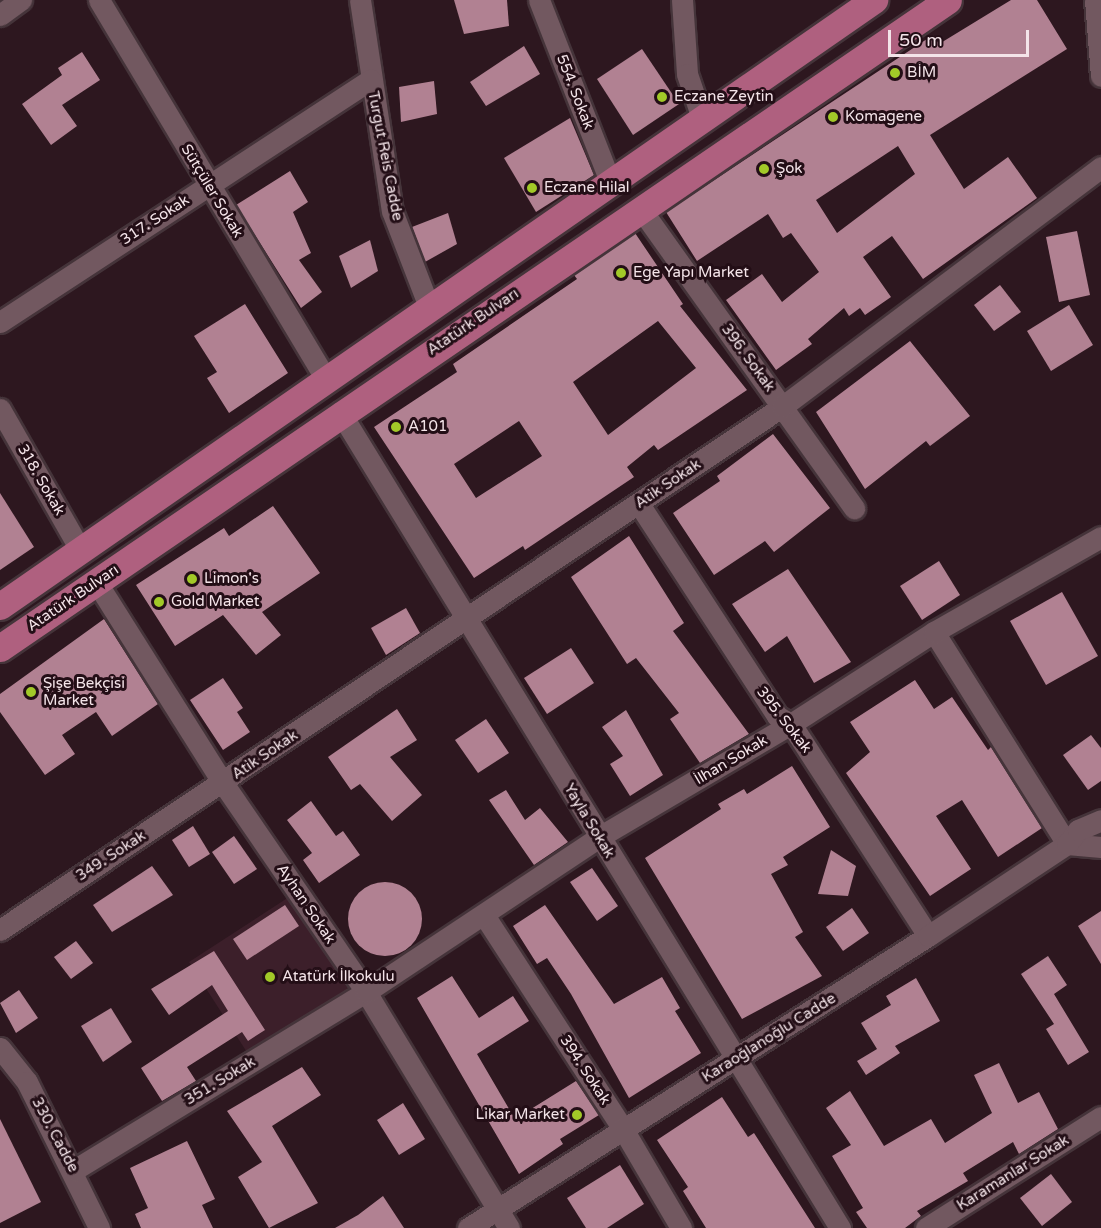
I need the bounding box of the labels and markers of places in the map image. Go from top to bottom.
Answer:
place label: BİM [907,64,936,82]
marker: BİM [888,66,902,80]
place label: Eczane Zeytin [674,88,774,106]
marker: Eczane Zeytin [655,90,669,104]
place label: Komagene [845,108,922,126]
marker: Komagene [826,110,840,124]
place label: Şok [776,160,803,178]
marker: Şok [757,162,771,176]
place label: Eczane Hilal [544,179,630,197]
marker: Eczane Hilal [525,181,539,195]
place label: Ege Yapı Market [633,264,749,282]
marker: Ege Yapı Market [614,266,628,280]
place label: A101 [408,418,447,436]
marker: A101 [389,420,403,434]
place label: Limon's [204,570,259,588]
marker: Limon's [185,572,199,586]
place label: Gold Market [171,593,259,611]
marker: Gold Market [152,595,166,609]
place label: Şişe Bekçisi Market [43,674,125,709]
marker: Şişe Bekçisi Market [24,685,38,699]
place label: Atatürk İlkokulu [282,968,395,986]
marker: Atatürk İlkokulu [263,970,277,984]
place label: Likar Market [476,1106,565,1124]
marker: Likar Market [570,1108,584,1122]

